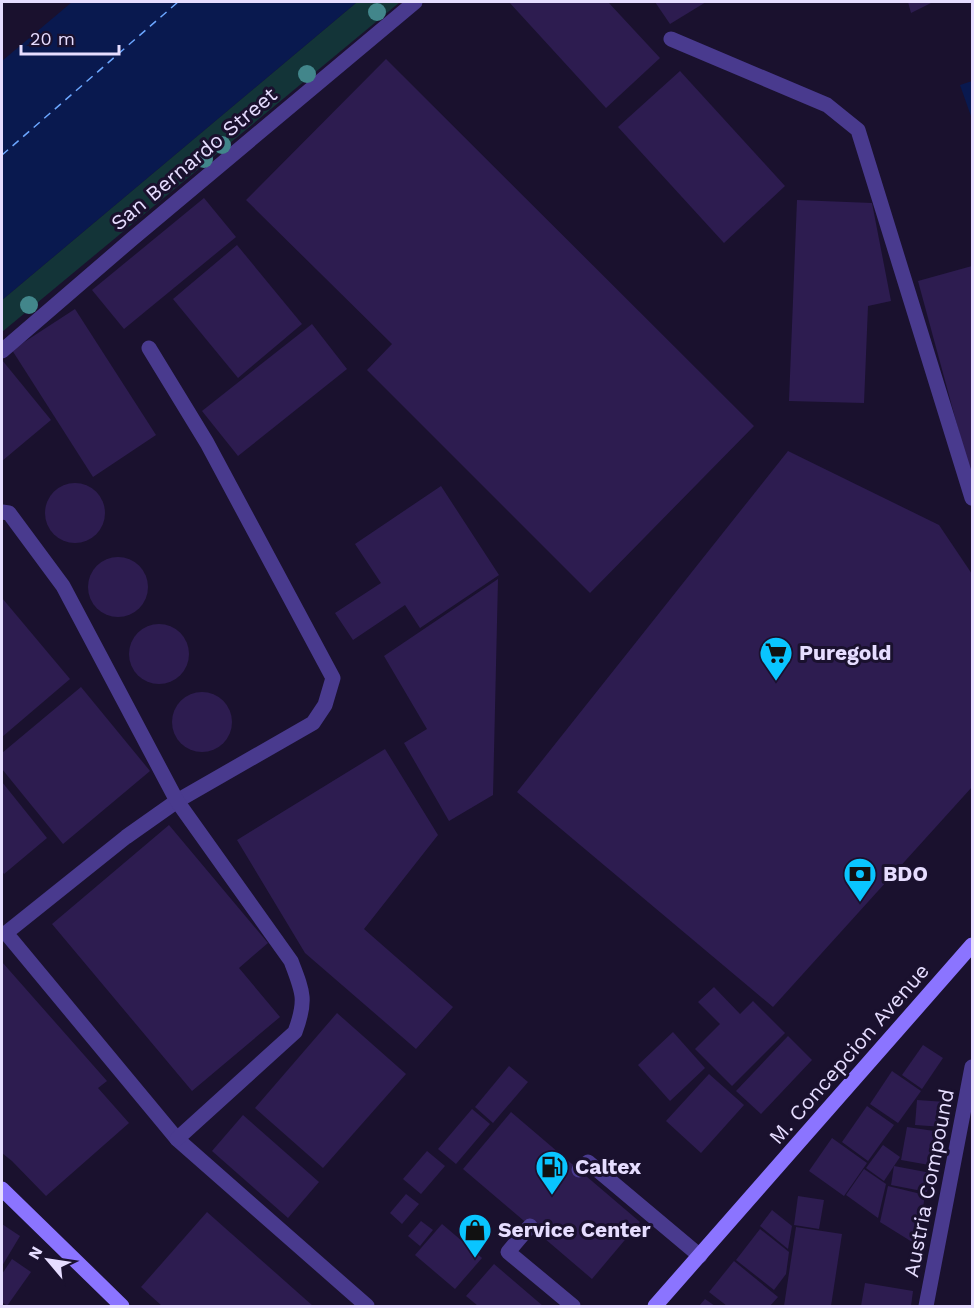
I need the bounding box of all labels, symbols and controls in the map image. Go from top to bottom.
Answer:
scale bar [21,18,118,56]
text: 20 m [30,28,75,49]
street label: San Bernardo Street [106,82,282,235]
supermarket icon: Puregold [758,635,794,682]
place label: Puregold [799,640,891,665]
bank icon: BDO [842,856,878,903]
place label: BDO [883,861,928,886]
street label: M. Concepcion Avenue [763,958,934,1149]
street label: Austria Compound [898,1087,959,1279]
fuel station icon: Caltex [534,1149,570,1196]
place label: Caltex [575,1154,642,1179]
shop icon: Service Center [457,1212,493,1259]
place label: Service Center [498,1217,651,1242]
north arrow [18,1230,78,1290]
text: N [24,1243,47,1263]

